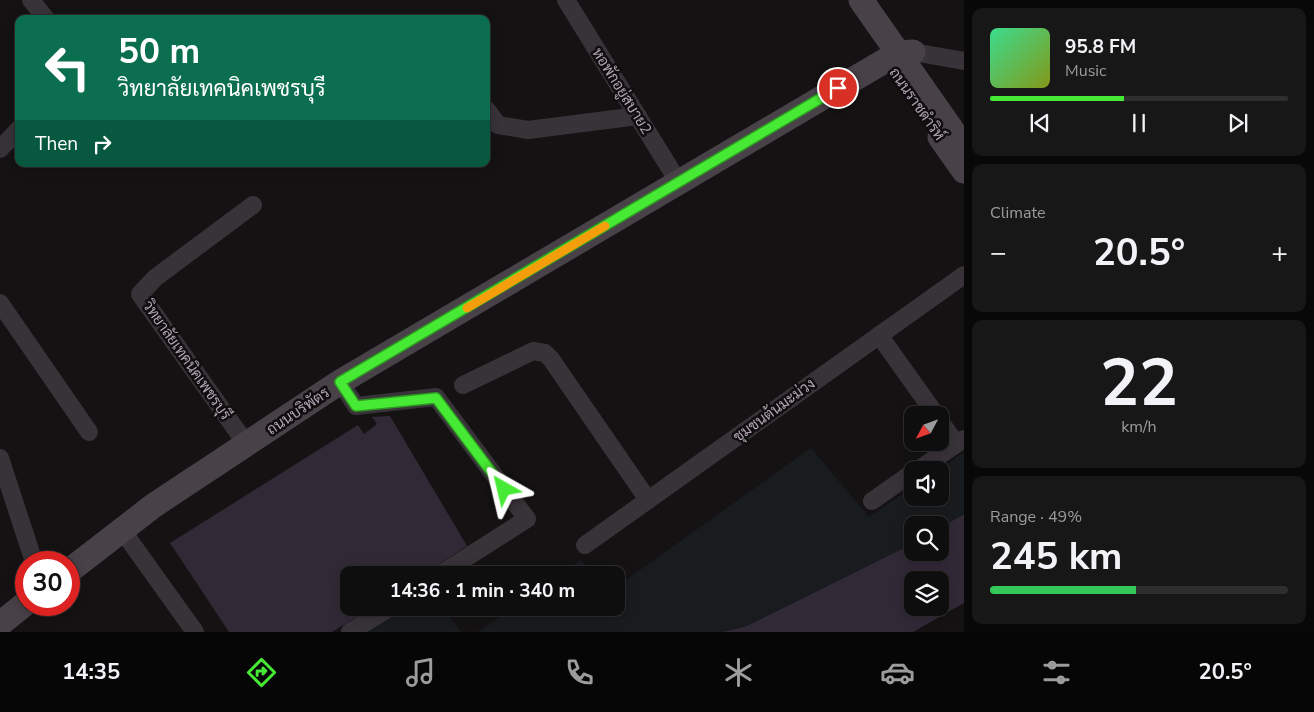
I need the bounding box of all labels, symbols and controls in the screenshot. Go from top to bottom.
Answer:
text: 50 m [118,28,200,75]
text: 95.8 FM [1065,34,1136,60]
icon: left [35,35,100,100]
street label: หอพักอยู่สบาย2 [587,44,657,138]
text: Music [1065,60,1106,82]
street label: ถนนราชดำริห์ [885,64,949,144]
pin [817,67,859,109]
text: วิทยาลัยเทคนิคเพชรบุรี [118,74,326,104]
icon: arrive [824,74,852,102]
icon: previous [1026,109,1054,137]
icon: pause [1125,109,1153,137]
icon: next [1224,109,1252,137]
icon: right [88,130,116,158]
text: Then [35,131,78,157]
text: Climate [990,202,1045,224]
text: 20.5° [1093,227,1185,278]
text: − [990,234,1007,272]
text: + [1271,234,1288,272]
street label: วิทยาลัยเทคนิคเพชรบุรี [137,296,236,424]
text: 22 [1100,339,1178,428]
street label: ชุมชนต้นมะม่วง [729,374,820,447]
street label: ถนนบริพัตร [263,383,333,439]
north arrow [904,406,949,451]
map controls [904,406,949,616]
text: km/h [1121,416,1157,438]
button: sound [904,461,949,506]
position arrow [477,462,529,514]
text: Range · 49% [990,506,1082,528]
button: search [904,516,949,561]
text: 245 km [990,531,1122,582]
speed limit sign: 30 [15,551,80,616]
button: layers [904,571,949,616]
text: 14:36 · 1 min · 340 m [390,578,575,604]
icon: directions [244,655,279,690]
icon: music [403,655,438,690]
icon: phone [562,655,597,690]
icon: climate [721,655,756,690]
icon: car [880,655,915,690]
icon: filters [1039,655,1074,690]
text: 14:35 [62,657,120,687]
text: 20.5° [1199,657,1252,687]

